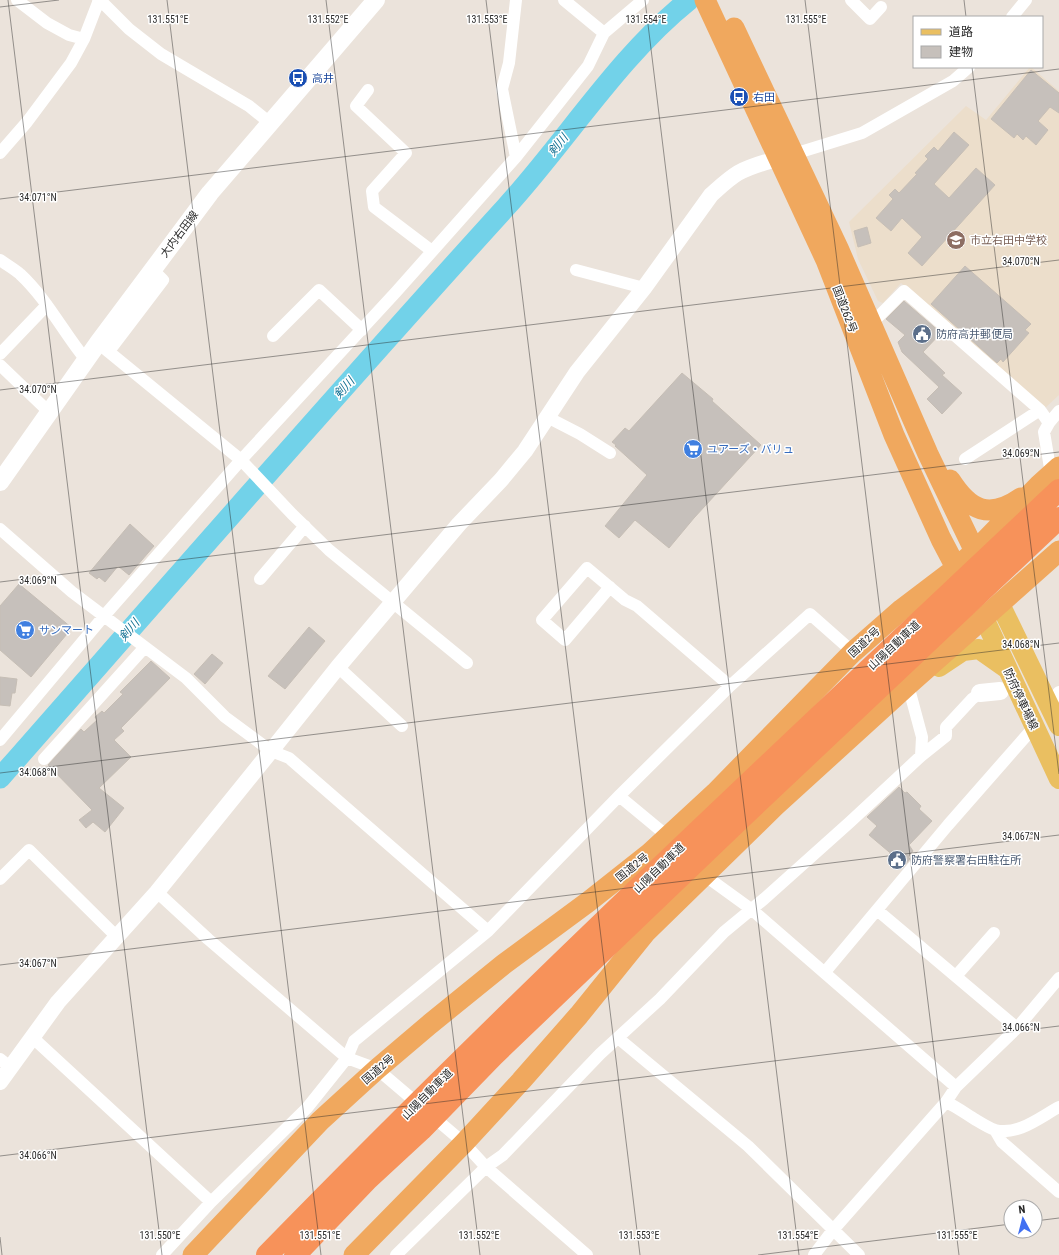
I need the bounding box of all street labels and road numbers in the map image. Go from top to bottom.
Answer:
street label: 大内右田線 [158,208,201,260]
street label: 国道262号 [830,284,859,335]
street label: 山陽自動車道 [866,618,923,673]
street label: 国道2号 [846,625,883,660]
street label: 防府停車場線 [1001,667,1040,732]
street label: 山陽自動車道 [631,841,688,896]
street label: 国道2号 [613,850,651,885]
street label: 国道2号 [360,1052,397,1087]
street label: 山陽自動車道 [399,1066,455,1122]

